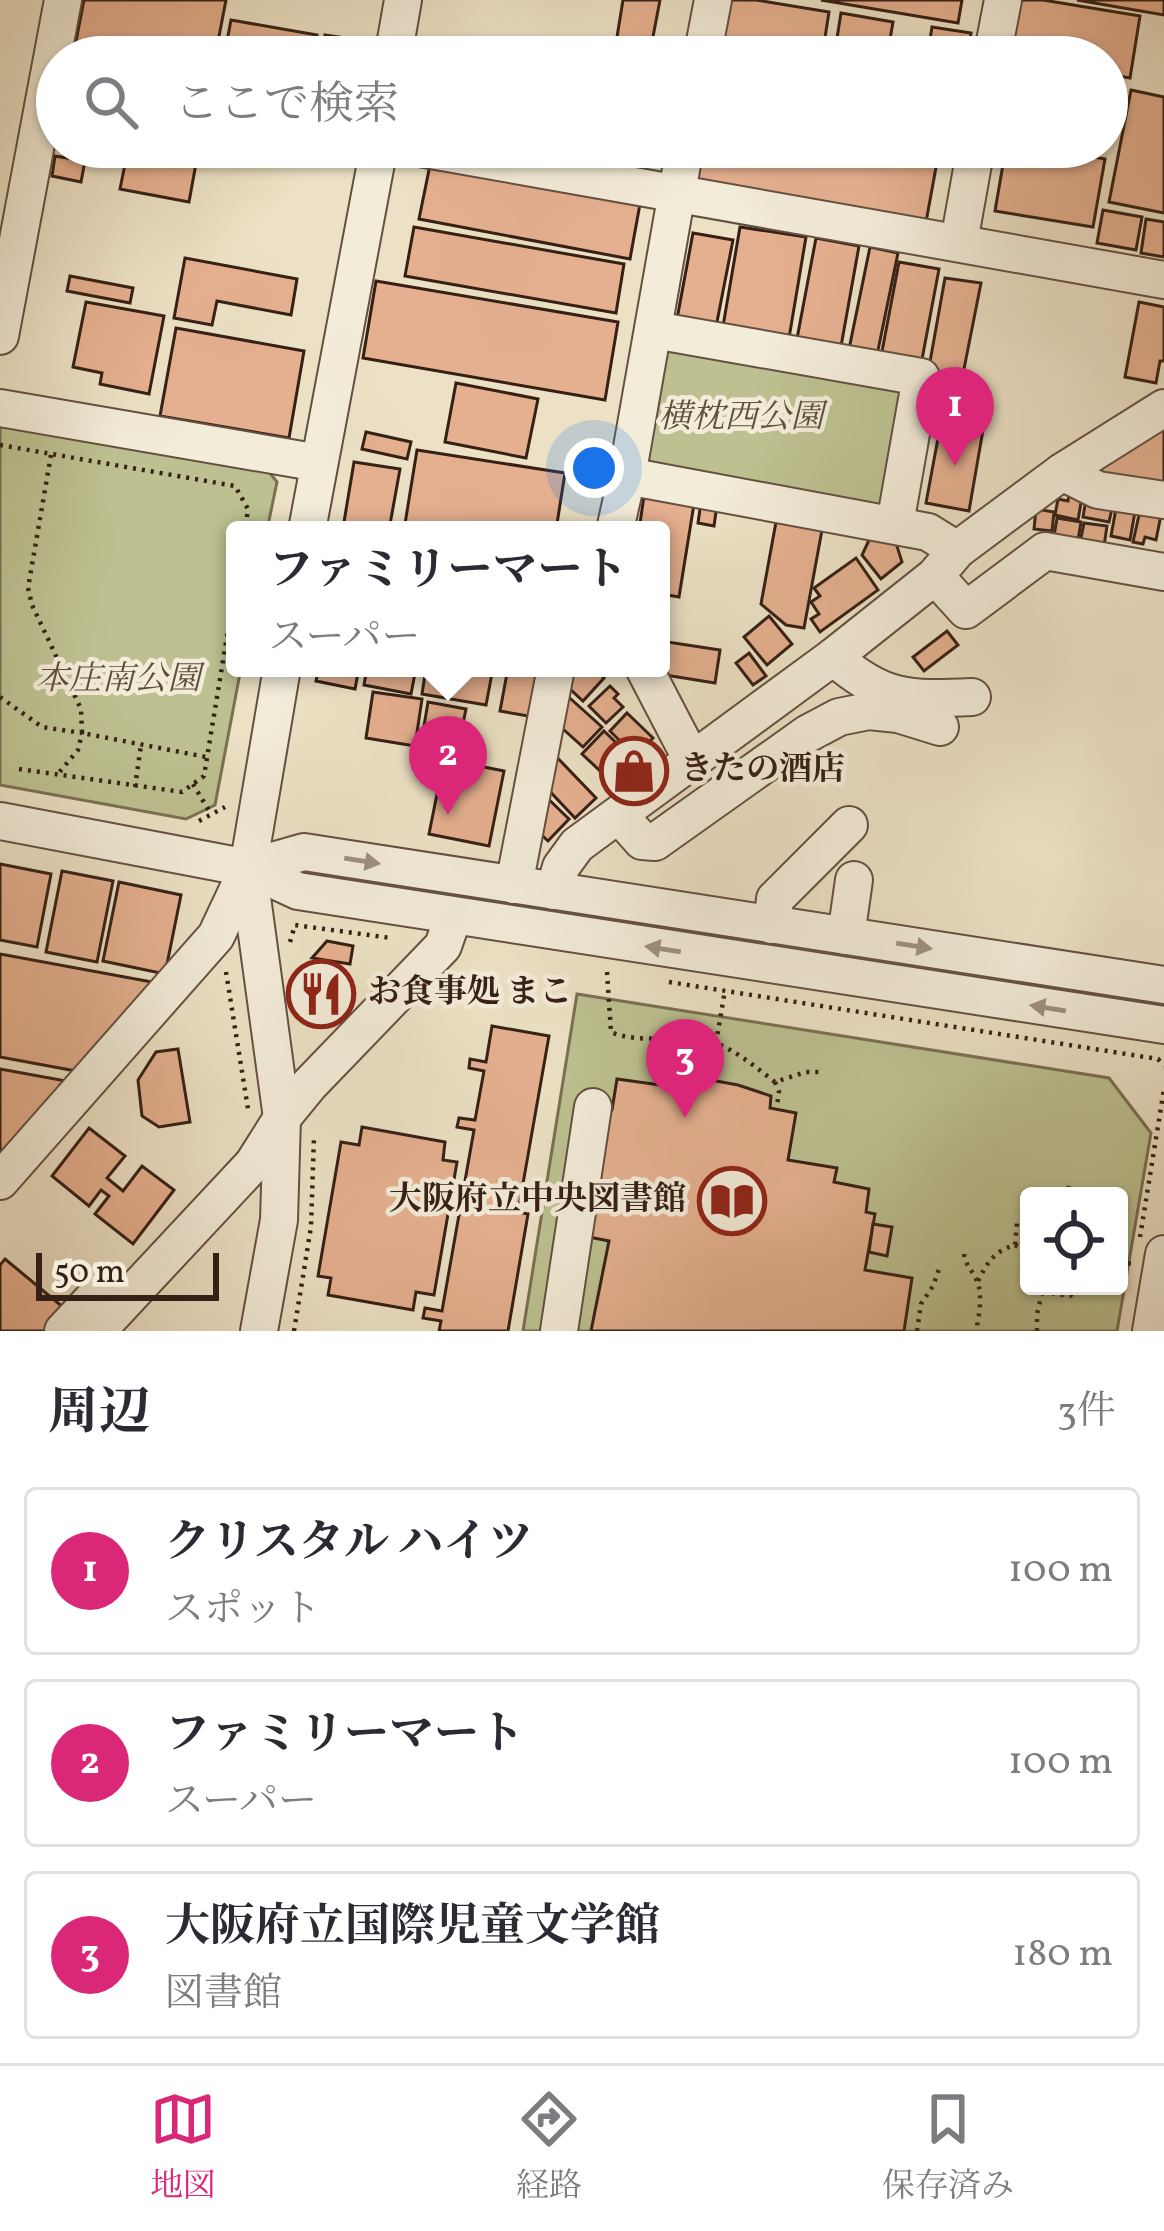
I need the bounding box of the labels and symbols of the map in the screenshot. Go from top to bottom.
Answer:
pin: 1 [916,367,994,466]
park label: 横枕西公園 [659,396,829,442]
your location [564,438,624,498]
park label: 本庄南公園 [36,658,206,704]
pin: 2 [409,716,487,815]
shop icon: きたの酒店 [599,736,669,806]
place label: きたの酒店 [680,748,845,794]
one-way arrow [344,852,381,871]
one-way arrow [895,938,933,956]
one-way arrow [644,939,681,958]
restaurant icon: お食事処 まこ [286,959,356,1029]
place label: お食事処 まこ [368,971,573,1017]
one-way arrow [1029,998,1067,1017]
pin: 3 [646,1019,724,1118]
library icon: 大阪府立中央図書館 [697,1166,767,1236]
place label: 大阪府立中央図書館 [389,1178,686,1224]
scale bar [36,1247,219,1300]

